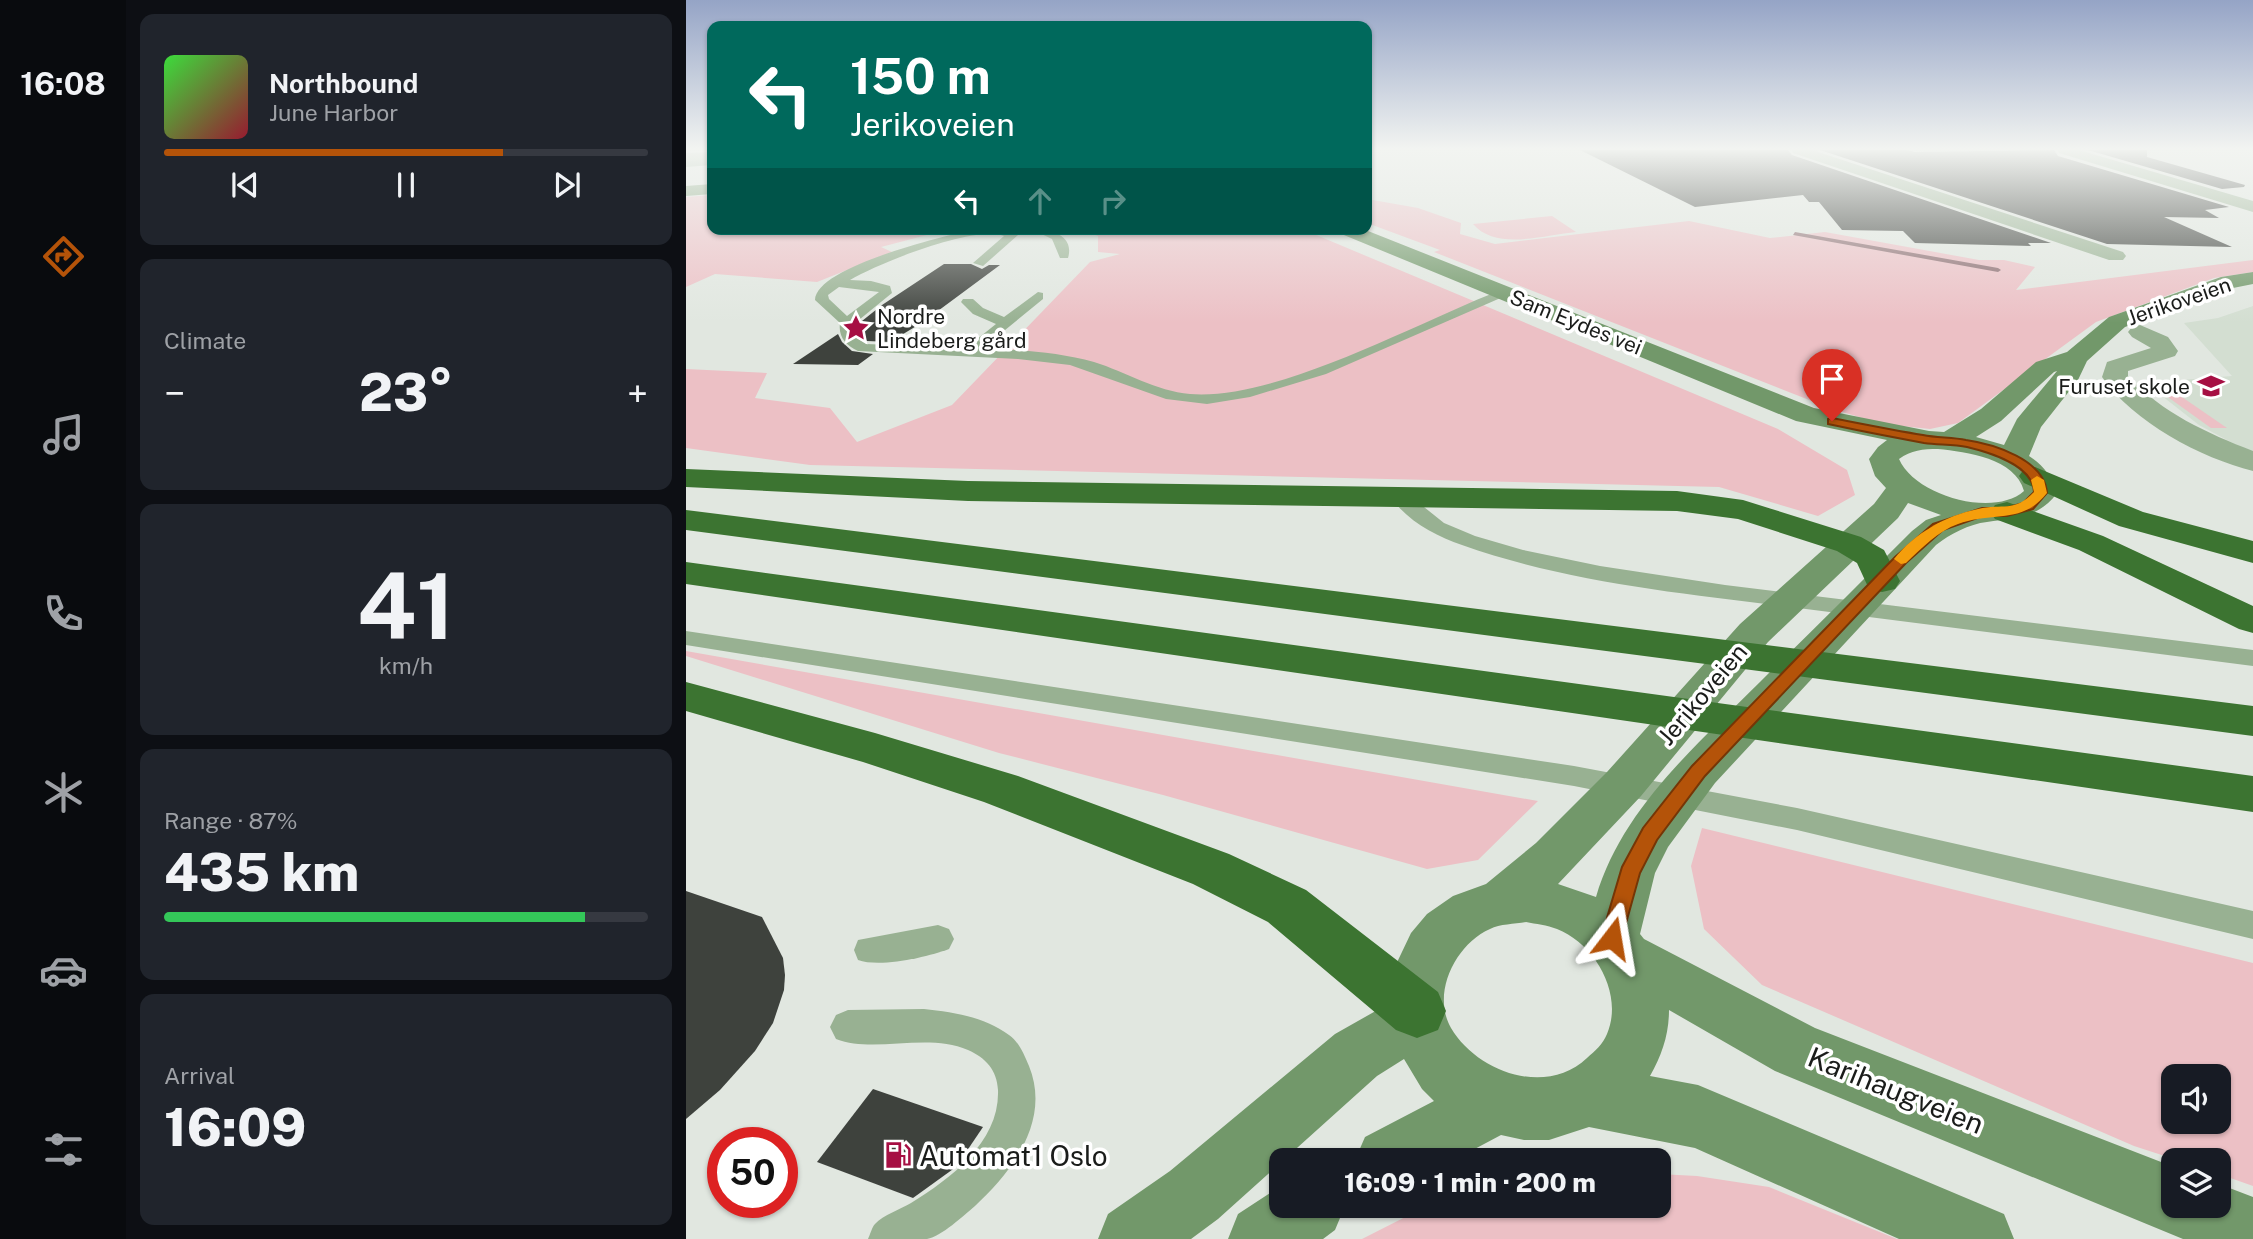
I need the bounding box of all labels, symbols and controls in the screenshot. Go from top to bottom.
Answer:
text: 150 m [850,47,991,105]
icon: left [735,49,826,140]
text: 16:08 [20,65,106,102]
text: Northbound [269,68,418,99]
text: June Harbor [269,99,398,126]
text: Jerikoveien [850,106,1015,143]
icon: previous [226,166,264,204]
icon: pause [387,166,425,204]
icon: next [548,166,586,204]
icon: left [948,182,986,220]
icon: ahead [1021,182,1059,220]
icon: right [1094,182,1132,220]
icon: directions [39,232,88,281]
street label: Jerikoveien [2124,272,2234,330]
street label: Sam Eydes vei [1506,284,1646,360]
place label: Nordre Lindeberg gård [877,304,1026,353]
place icon: Nordre Lindeberg gård [841,313,871,343]
text: Climate [164,327,246,354]
pin [1802,349,1862,421]
icon: arrive [1813,360,1851,398]
text: 23° [359,362,453,423]
text: − [164,371,185,416]
text: + [627,371,648,416]
school or university icon: Furuset skole [2196,371,2226,401]
place label: Furuset skole [2058,374,2190,399]
icon: music [39,410,88,459]
text: 41 [357,553,455,659]
icon: phone [39,589,88,638]
street label: Jerikoveien [1652,638,1752,750]
text: km/h [379,652,433,679]
icon: climate [39,768,88,817]
text: Range · 87% [164,807,298,834]
text: 435 km [164,842,359,903]
position arrow [1575,901,1649,975]
icon: car [39,946,88,995]
street label: Karihaugveien [1803,1040,1989,1140]
text: Arrival [164,1062,235,1089]
map controls [2161,1064,2231,1218]
button: sound [2161,1064,2231,1134]
text: 16:09 [164,1097,306,1158]
icon: filters [39,1125,88,1174]
speed limit sign: 50 [707,1127,798,1218]
place label: Automat1 Oslo [919,1139,1108,1172]
fuel station icon: Automat1 Oslo [883,1140,913,1170]
button: layers [2161,1148,2231,1218]
text: 16:09 · 1 min · 200 m [1344,1167,1596,1198]

